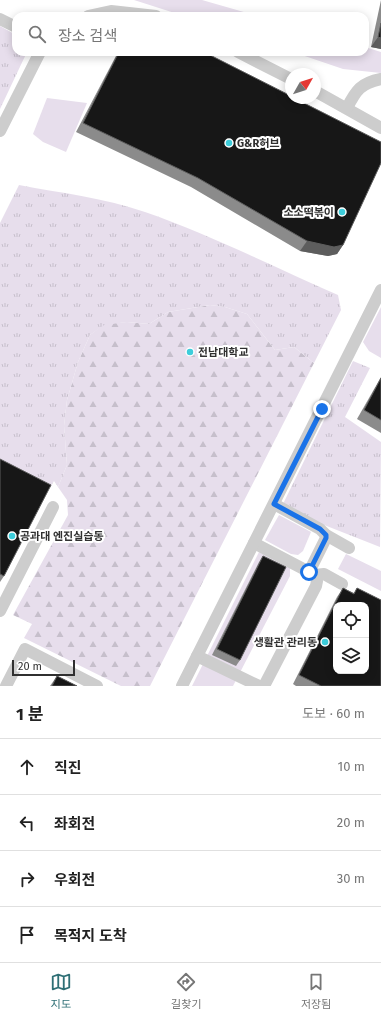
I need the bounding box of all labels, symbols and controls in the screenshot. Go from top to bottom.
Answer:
search box [12,12,369,56]
icon: search [26,23,48,45]
text: 장소 검색 [58,27,117,45]
north arrow [285,68,321,104]
place label: G&R허브 [237,137,279,150]
marker: G&R허브 [224,138,234,148]
place label: 소소떡볶이 [283,206,334,219]
marker: 소소떡볶이 [337,207,347,217]
place label: 전남대학교 [198,346,249,359]
marker: 전남대학교 [185,347,195,357]
route end [313,400,331,418]
place label: 공과대 엔진실습동 [20,530,104,543]
marker: 공과대 엔진실습동 [7,531,17,541]
route start [300,563,318,581]
map controls [333,602,369,674]
button: locate [333,602,369,638]
place label: 생활관 관리동 [254,636,317,649]
marker: 생활관 관리동 [320,637,330,647]
button: layers [333,638,369,674]
scale bar [12,658,75,677]
text: 20 m [18,660,42,673]
text: 1 분 [16,704,44,725]
text: 도보 · 60 m [302,706,365,721]
icon: ahead [16,756,38,778]
text: 직진 [54,759,82,777]
text: 10 m [338,759,365,774]
icon: left [16,812,38,834]
text: 좌회전 [54,815,95,833]
text: 20 m [337,815,365,830]
icon: right [16,868,38,890]
text: 우회전 [54,871,95,889]
text: 30 m [337,871,365,886]
icon: arrive [16,924,38,946]
text: 목적지 도착 [54,927,127,945]
tab: 지도 [50,971,72,1011]
tab: 길찾기 [171,971,201,1011]
tab: 저장됨 [301,971,331,1011]

